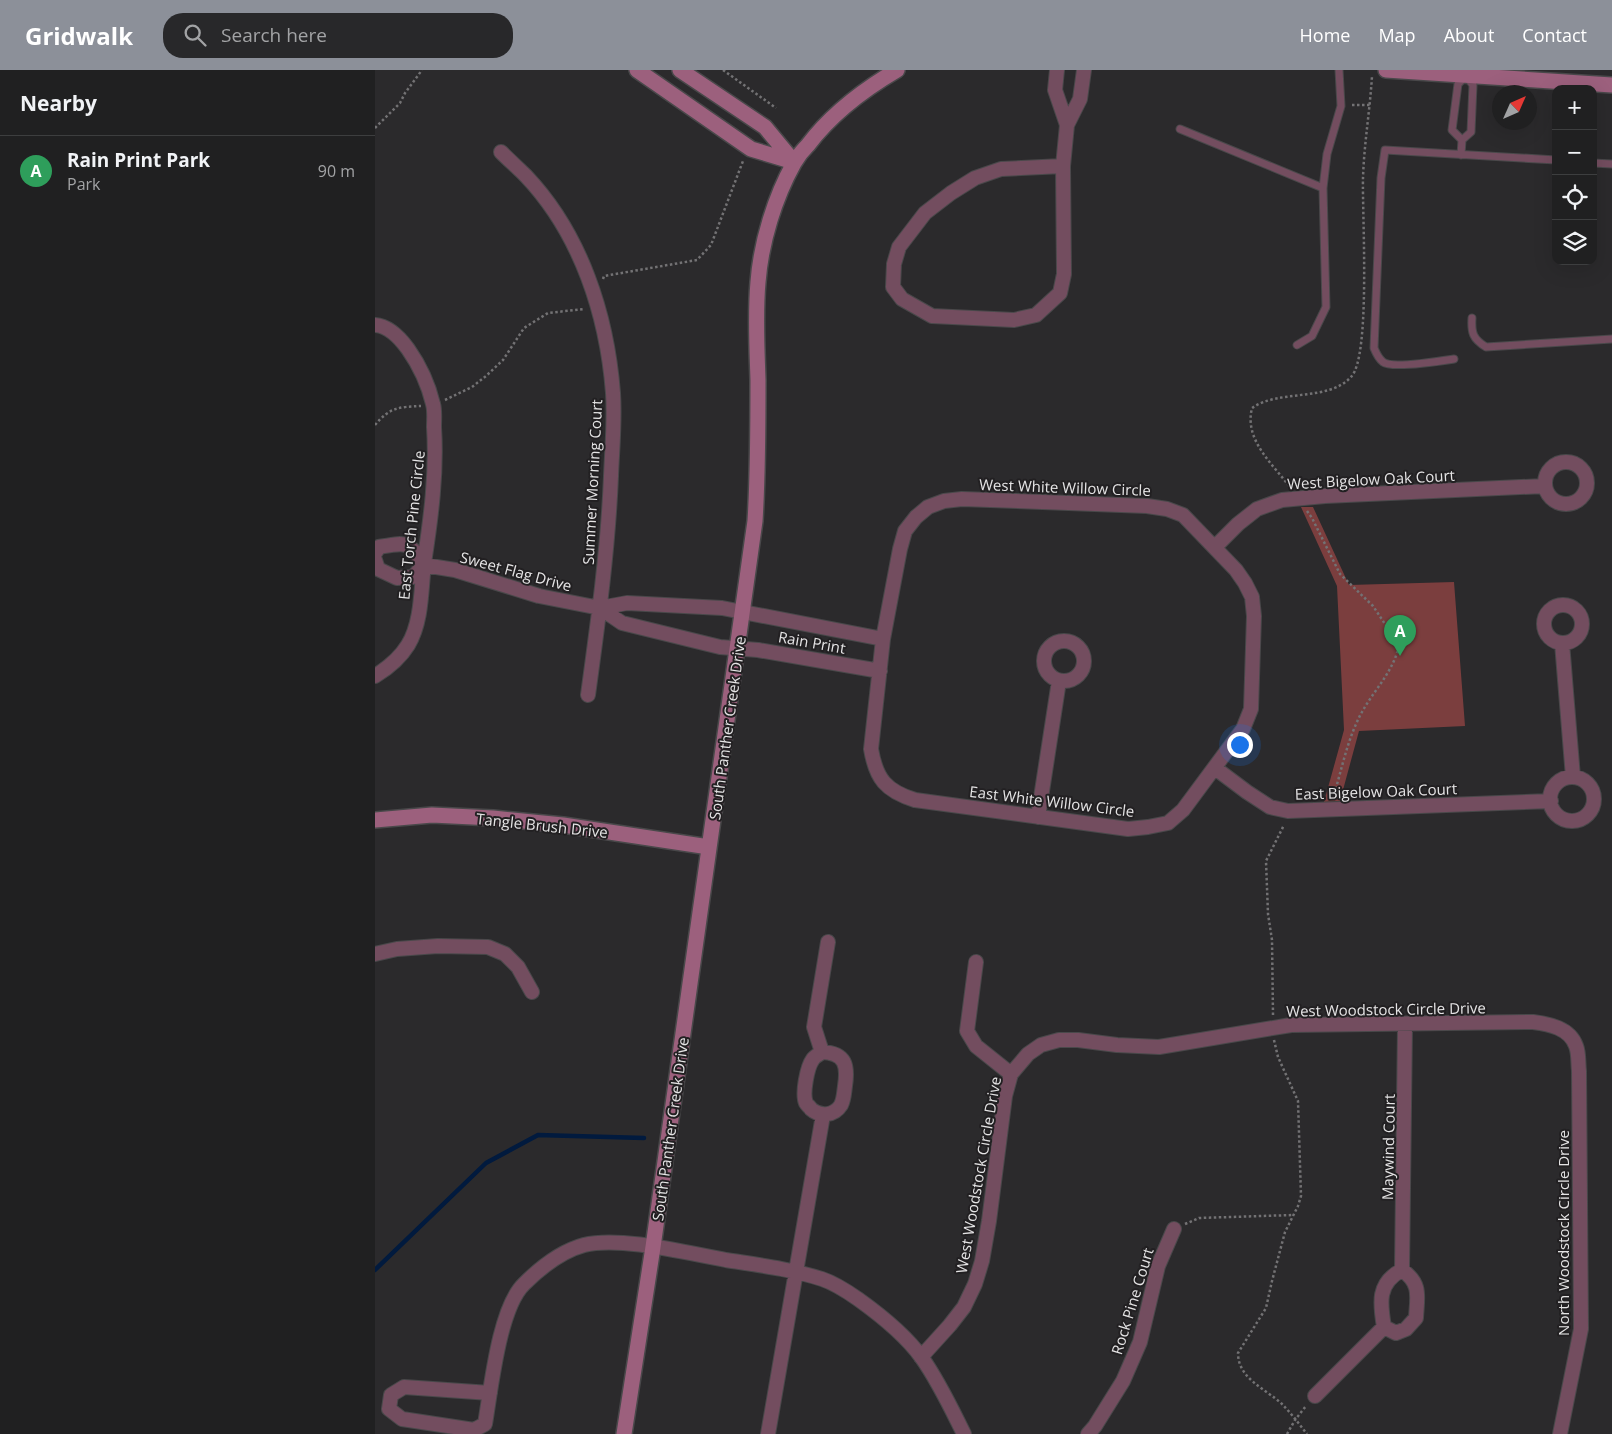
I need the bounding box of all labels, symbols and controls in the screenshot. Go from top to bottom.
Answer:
search box [163,13,513,58]
text: Gridwalk [25,19,133,52]
icon: search [181,21,209,49]
text: Search here [221,22,327,48]
text: Home [1300,23,1350,47]
text: Map [1378,23,1416,47]
text: About [1444,23,1494,47]
text: Contact [1522,23,1587,47]
north arrow [1492,85,1537,130]
map controls [1552,85,1597,265]
button: + [1552,85,1597,130]
text: Nearby [20,89,97,117]
button: − [1552,130,1597,175]
text: Rain Print Park [67,147,210,173]
text: A [30,160,42,182]
text: 90 m [318,160,355,182]
text: Park [67,173,100,195]
button: locate [1552,175,1597,220]
button: layers [1552,220,1597,265]
street label: Summer Morning Court [578,399,606,565]
street label: East Torch Pine Circle [393,449,429,601]
street label: West Bigelow Oak Court [1287,465,1455,493]
street label: West White Willow Circle [979,474,1151,500]
street label: Sweet Flag Drive [458,547,574,595]
pin: A [1384,615,1416,656]
street label: Rain Print [777,626,847,658]
street label: South Panther Creek Drive [704,635,750,821]
your location [1227,732,1253,758]
street label: East Bigelow Oak Court [1295,778,1457,804]
street label: East White Willow Circle [968,781,1136,821]
street label: Tangle Brush Drive [475,808,609,842]
street label: West Woodstock Circle Drive [1286,997,1486,1021]
street label: South Panther Creek Drive [647,1036,693,1222]
street label: West Woodstock Circle Drive [951,1075,1005,1275]
street label: Maywind Court [1377,1094,1399,1200]
street label: North Woodstock Circle Drive [1553,1130,1573,1336]
street label: Rock Pine Court [1106,1245,1158,1357]

